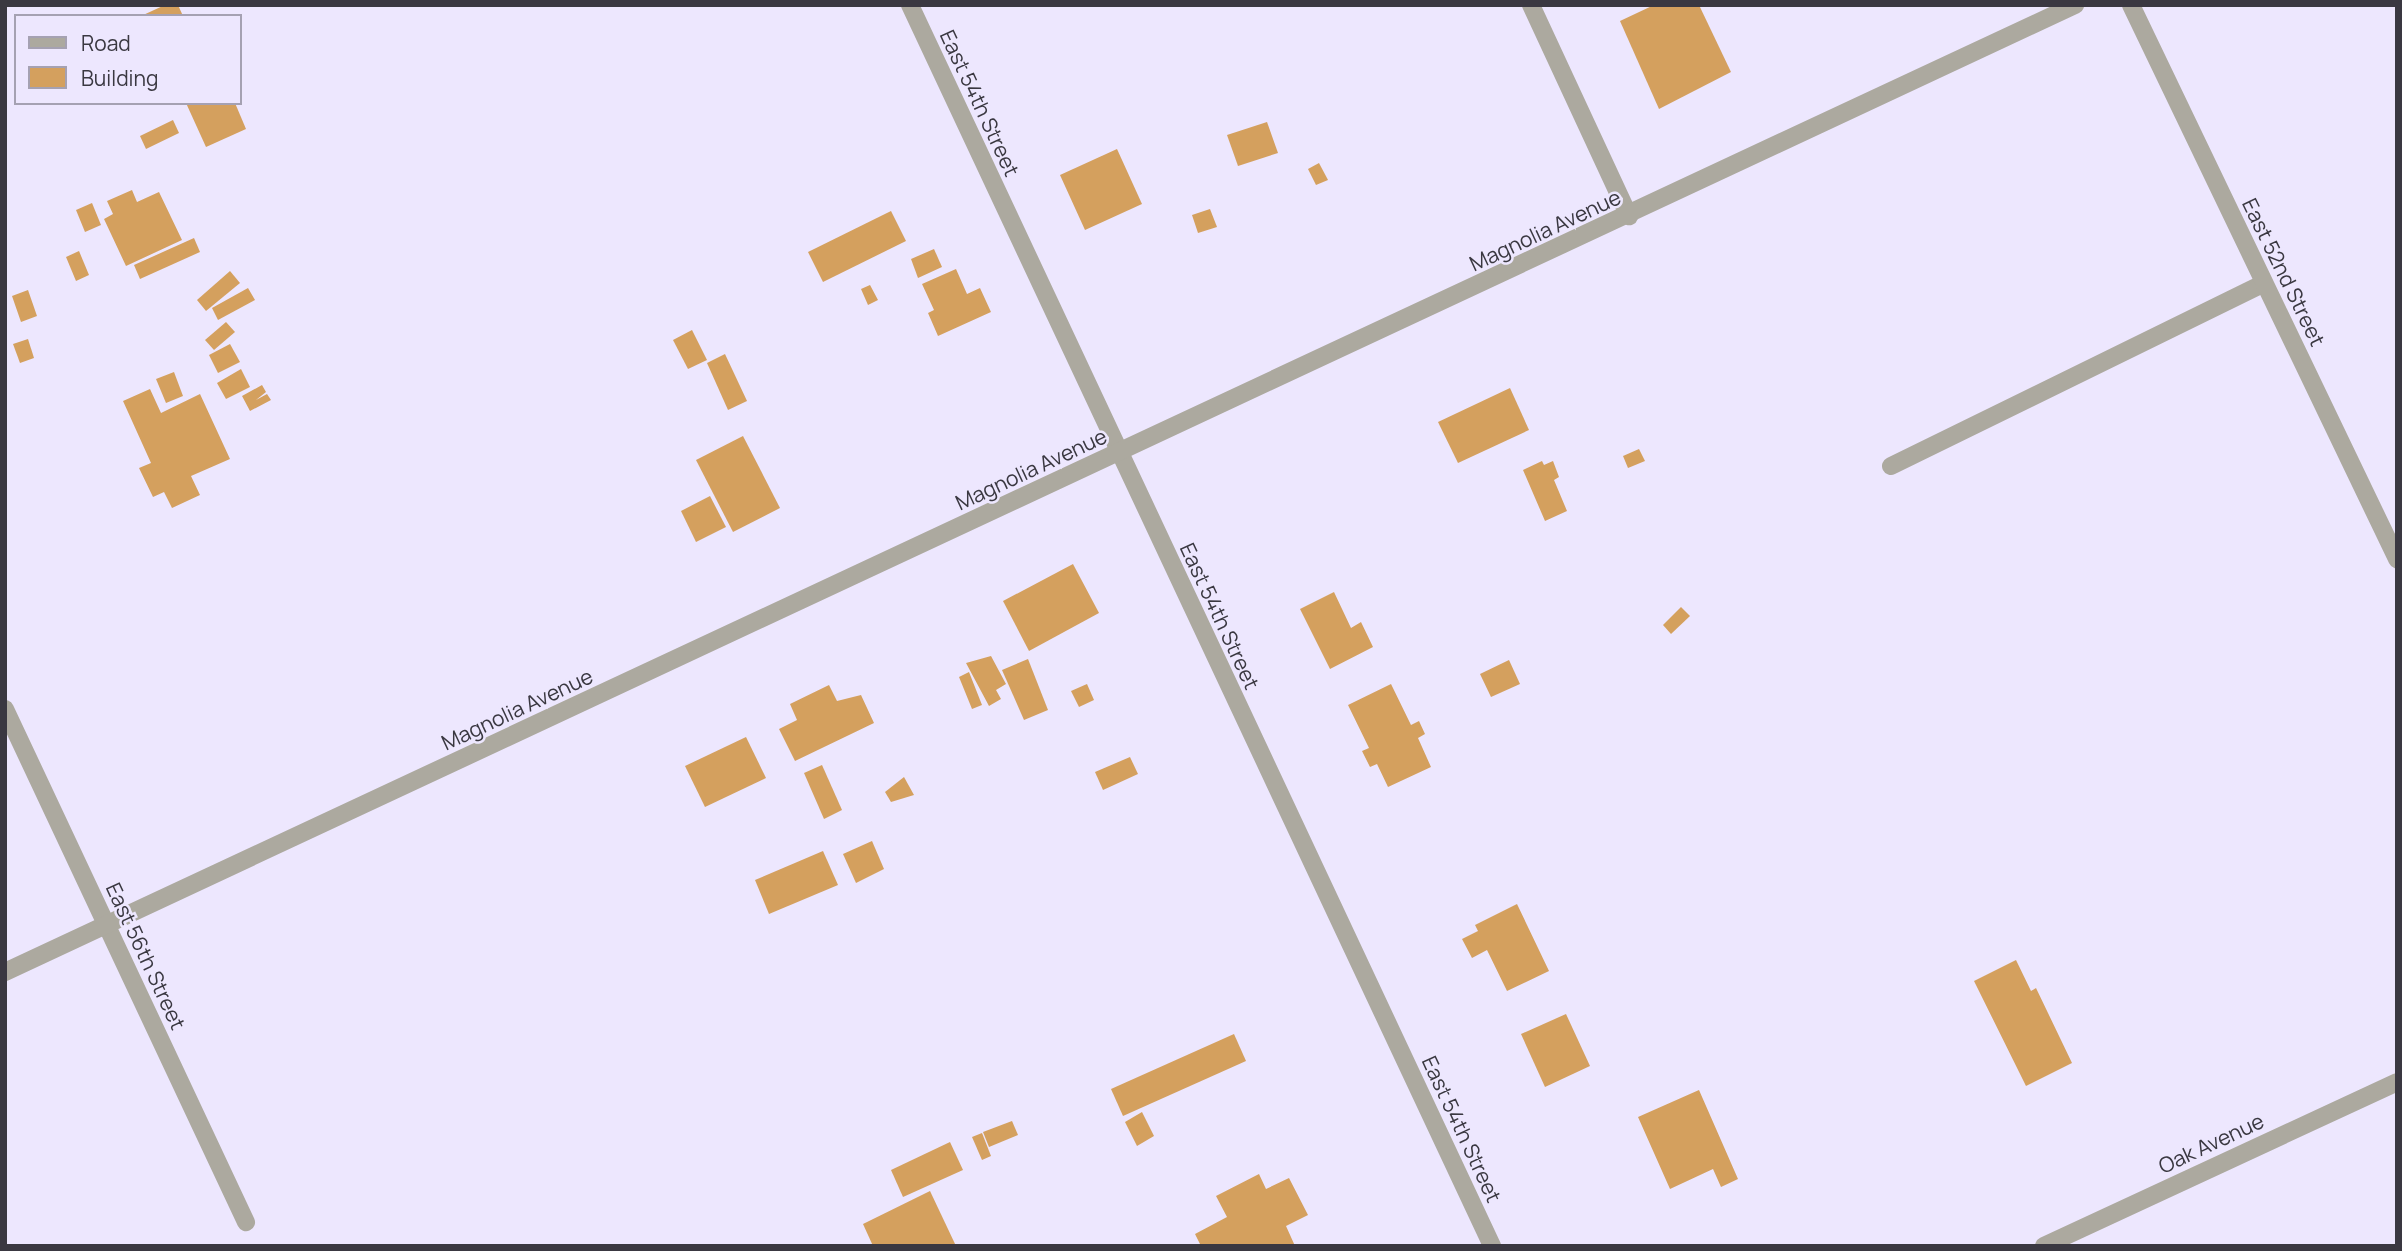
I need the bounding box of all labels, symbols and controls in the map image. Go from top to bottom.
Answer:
legend [14,14,242,105]
street label: East 54th Street [935,26,1025,180]
text: Road [81,29,131,57]
text: Building [81,64,158,92]
street label: Magnolia Avenue [1465,184,1625,276]
street label: East 52nd Street [2237,194,2331,350]
street label: Magnolia Avenue [951,423,1111,515]
street label: East 54th Street [1175,539,1265,693]
street label: Magnolia Avenue [437,663,597,755]
street label: East 56th Street [101,879,191,1033]
street label: East 54th Street [1417,1052,1507,1206]
street label: Oak Avenue [2154,1108,2268,1178]

